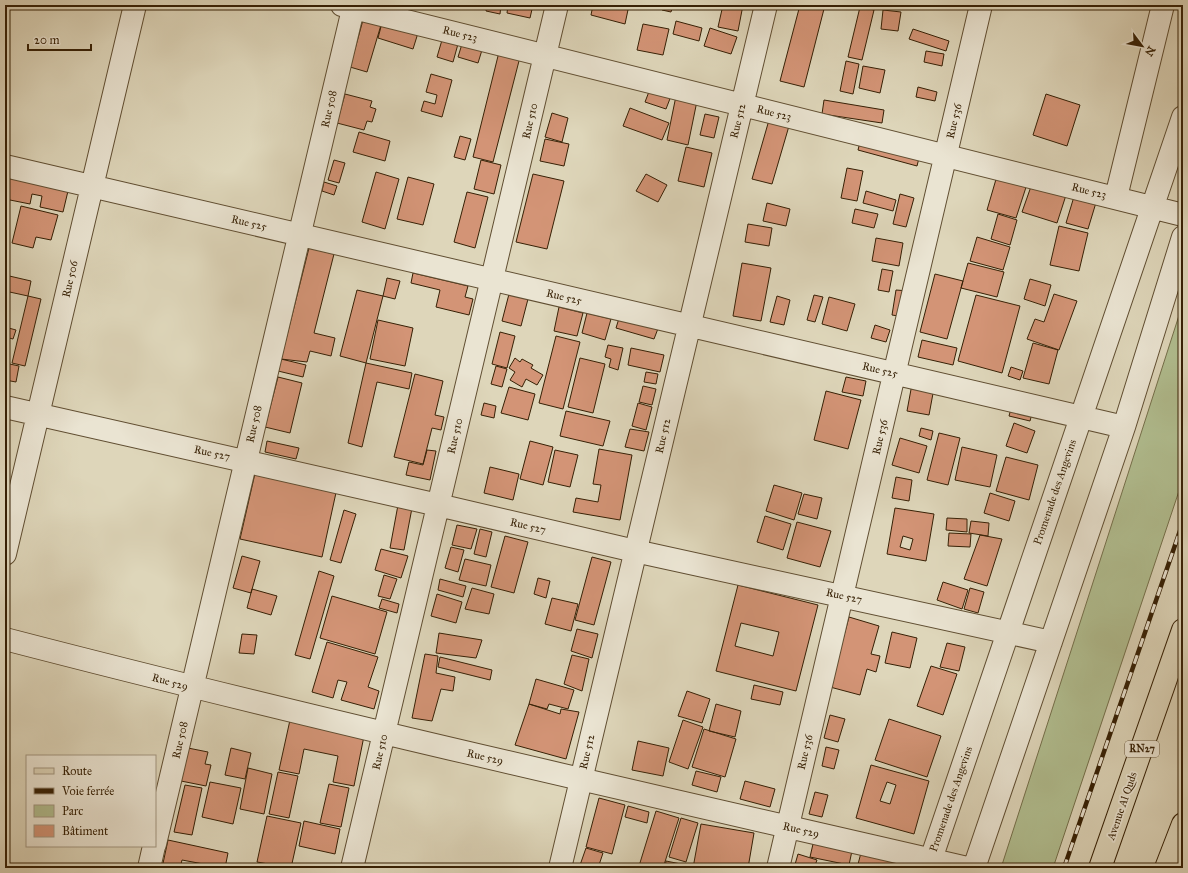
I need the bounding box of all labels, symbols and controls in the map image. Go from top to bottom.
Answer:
street label: Rue 523 [441,23,479,45]
scale bar [28,26,91,52]
north arrow [1122,26,1162,66]
text: 20 m [34,33,60,47]
text: N [1142,44,1158,59]
street label: Rue 508 [318,89,340,129]
street label: Rue 510 [520,102,540,140]
street label: Rue 512 [727,102,749,140]
street label: Rue 523 [755,102,793,124]
street label: Rue 536 [944,102,964,140]
street label: Rue 523 [1070,180,1108,202]
street label: Rue 525 [230,213,268,233]
street label: Rue 506 [59,259,81,299]
street label: Rue 525 [545,287,583,307]
street label: Rue 525 [861,360,899,380]
street label: Rue 508 [243,404,265,444]
street label: Rue 510 [445,417,465,455]
street label: Rue 512 [653,417,673,455]
street label: Rue 536 [870,418,890,456]
street label: Promenade des Angevins [1031,438,1079,546]
street label: Rue 527 [193,443,231,463]
street label: Rue 527 [509,516,547,536]
street label: Rue 527 [825,586,863,606]
street label: Rue 529 [150,671,190,693]
street label: Rue 508 [169,720,191,760]
street label: Rue 510 [370,733,390,771]
street label: Rue 512 [577,733,597,771]
street label: Rue 536 [795,733,815,771]
road number: RN27 [1125,741,1159,757]
street label: Promenade des Angevins [927,745,975,853]
street label: Rue 529 [466,747,505,768]
legend [26,755,156,847]
text: Route [62,764,92,778]
street label: Avenue Al Quds [1104,770,1140,843]
text: Voie ferrée [61,784,114,798]
text: Parc [62,804,83,818]
street label: Rue 529 [782,820,821,841]
text: Bâtiment [62,824,109,838]

